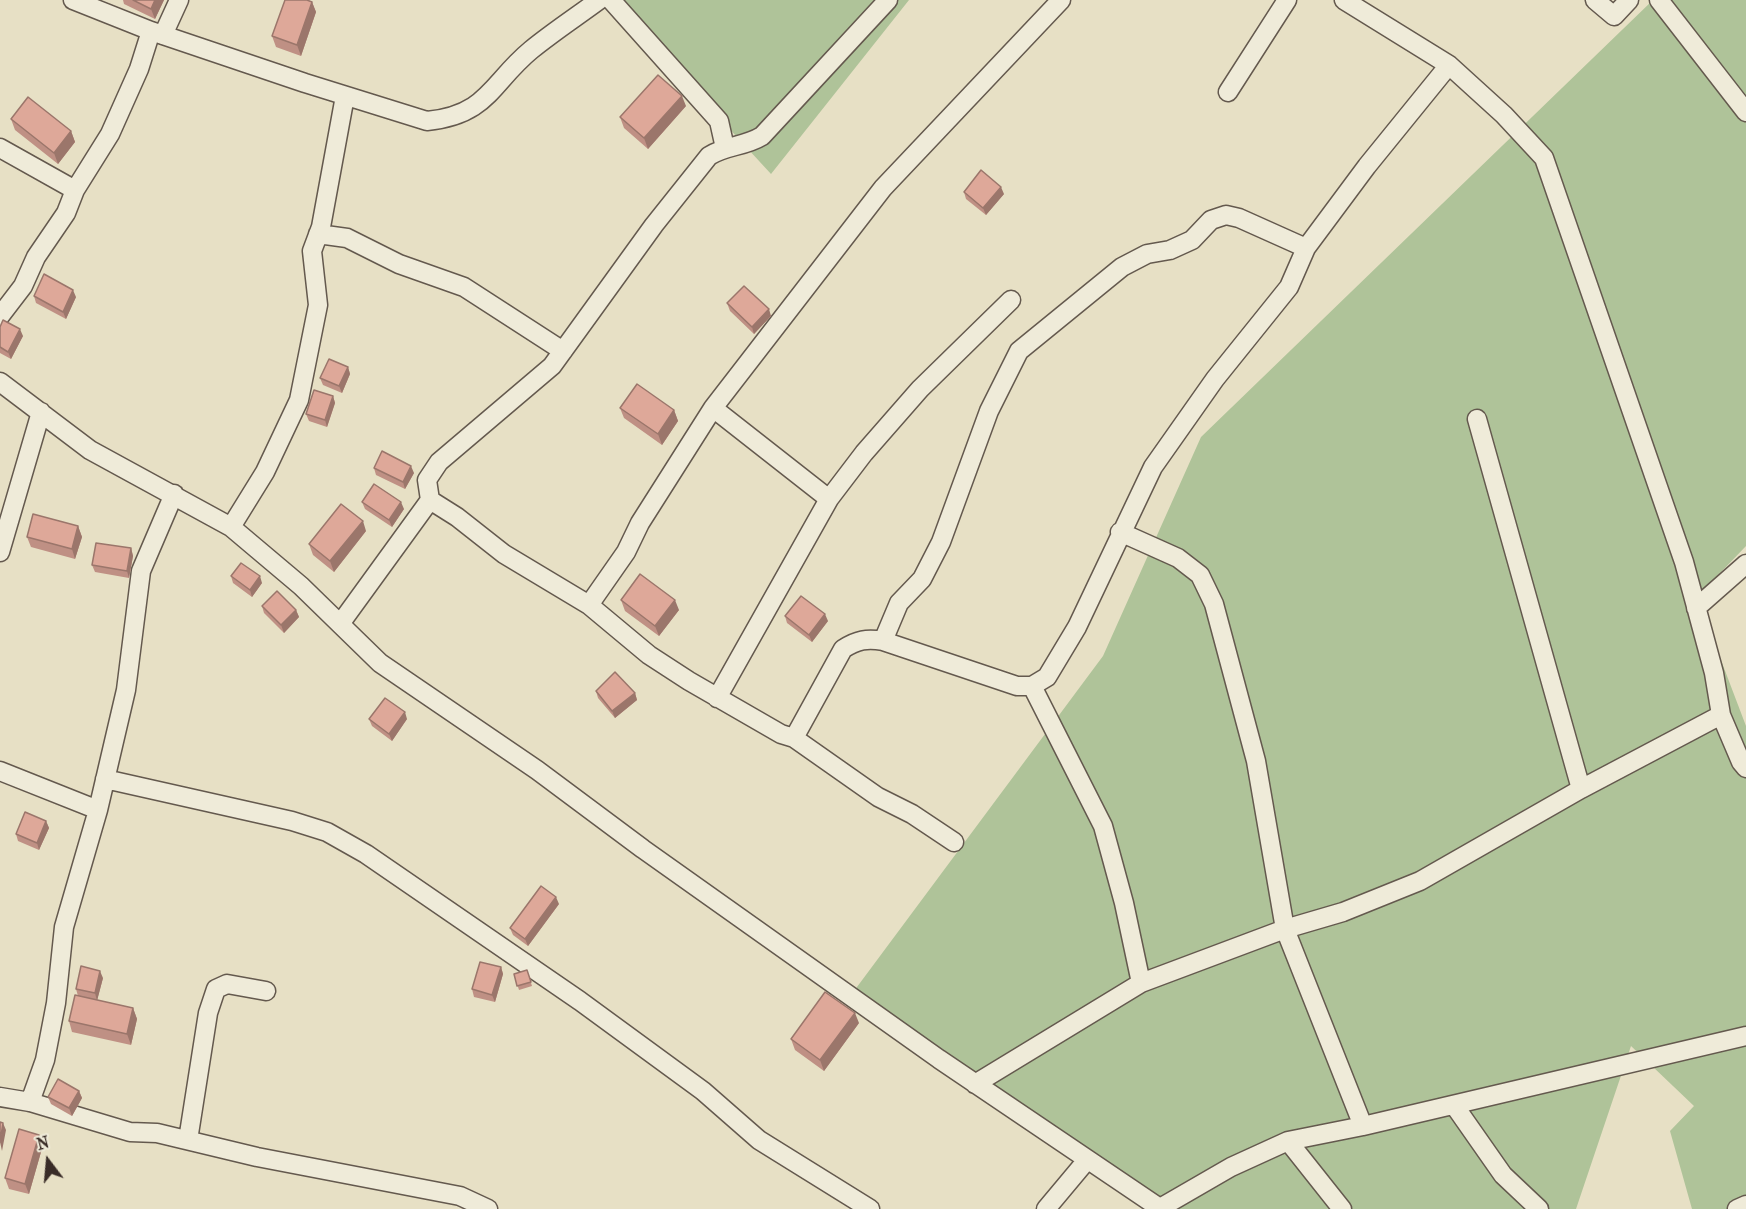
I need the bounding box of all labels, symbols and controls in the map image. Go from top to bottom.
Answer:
north arrow [18,1131,78,1191]
text: N [34,1132,51,1154]

